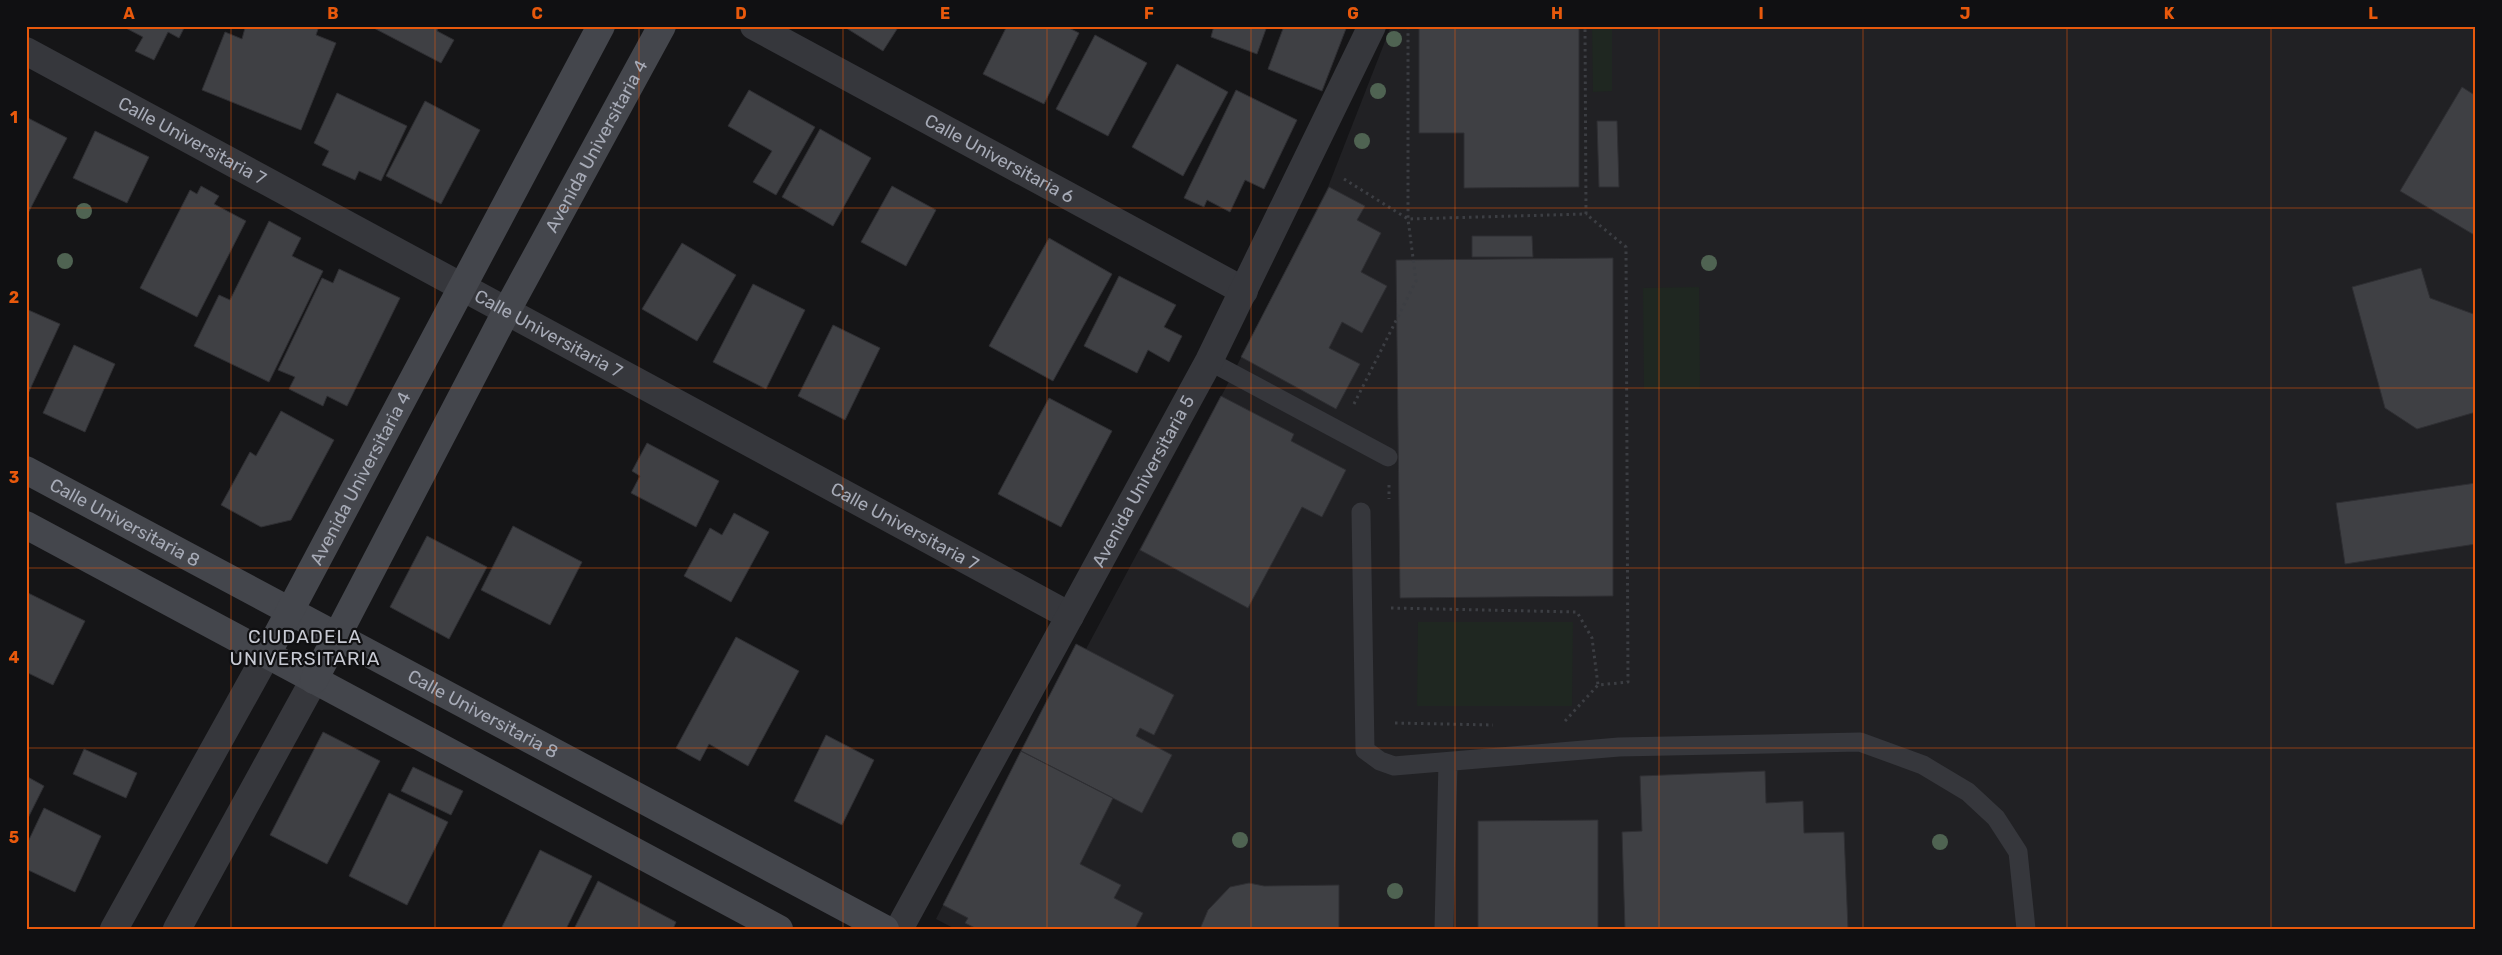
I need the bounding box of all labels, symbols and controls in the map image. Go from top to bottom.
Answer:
text: A [123,4,135,23]
text: B [327,4,339,23]
text: C [531,4,543,23]
text: D [735,4,747,23]
text: E [940,4,950,23]
text: F [1144,4,1154,23]
text: G [1347,4,1359,23]
text: H [1551,4,1563,23]
text: I [1758,4,1764,23]
text: J [1960,4,1970,23]
text: K [2164,4,2175,23]
text: L [2368,4,2378,23]
street label: Avenida Universitaria 4 [541,56,652,236]
street label: Calle Universitaria 7 [114,92,270,190]
text: 1 [10,108,18,127]
street label: Calle Universitaria 6 [921,109,1078,208]
street label: Calle Universitaria 7 [471,285,626,383]
text: 2 [9,288,19,307]
street label: Avenida Universitaria 4 [305,388,416,569]
street label: Avenida Universitaria 5 [1087,391,1199,571]
text: 3 [9,468,19,487]
street label: Calle Universitaria 8 [46,474,204,572]
street label: Calle Universitaria 7 [827,478,982,575]
district label: CIUDADELA UNIVERSITARIA [230,625,380,670]
text: 4 [9,648,20,667]
street label: Calle Universitaria 8 [404,665,562,763]
text: 5 [9,828,19,847]

